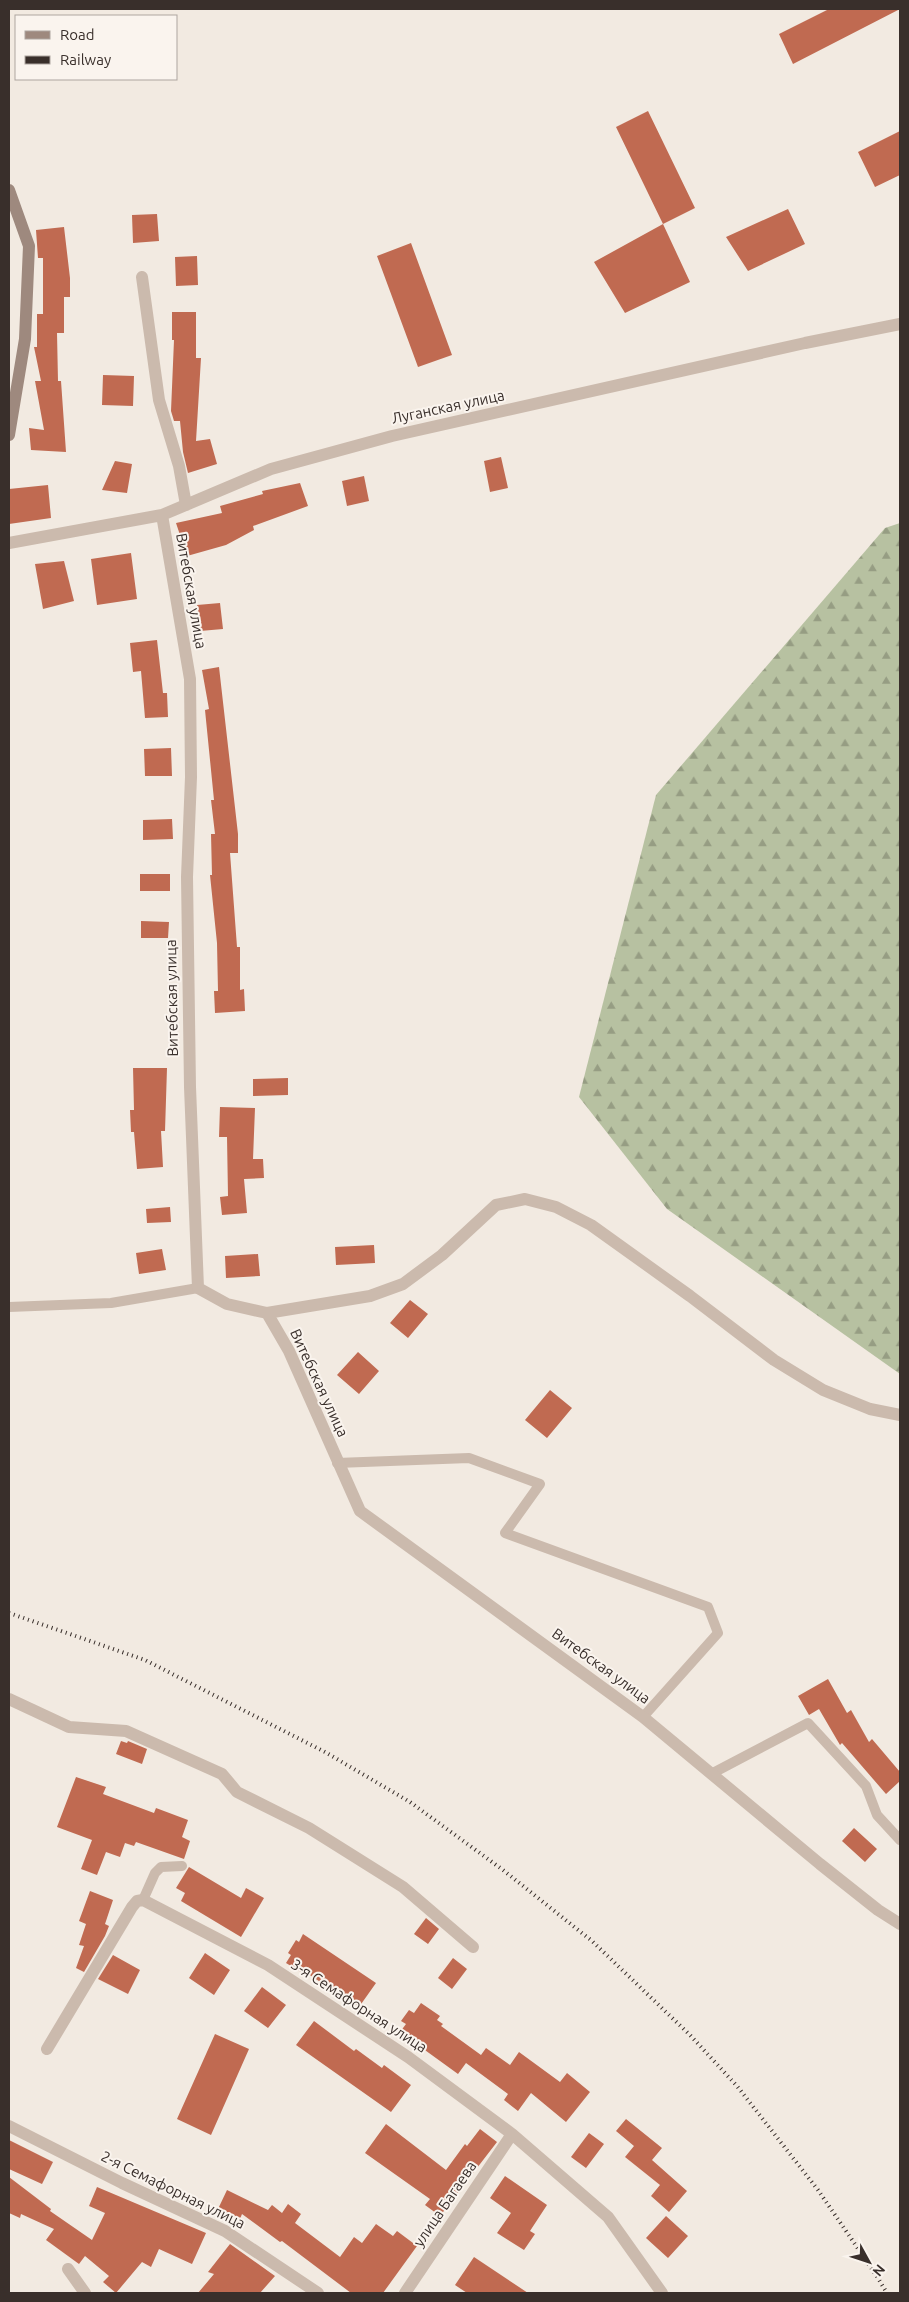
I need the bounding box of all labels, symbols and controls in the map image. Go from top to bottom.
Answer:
legend [15,15,178,80]
text: Road [60,26,95,43]
text: Railway [60,51,111,68]
street label: Луганская улица [390,386,506,427]
street label: Витебская улица [173,532,210,650]
street label: Витебская улица [162,939,181,1057]
street label: Витебская улица [287,1326,352,1439]
street label: Витебская улица [549,1624,654,1707]
street label: 3-я Семафорная улица [288,1955,430,2056]
street label: 2-я Семафорная улица [98,2147,248,2232]
street label: улица Багаева [410,2158,479,2250]
north arrow [844,2237,894,2287]
text: N [869,2261,888,2280]

